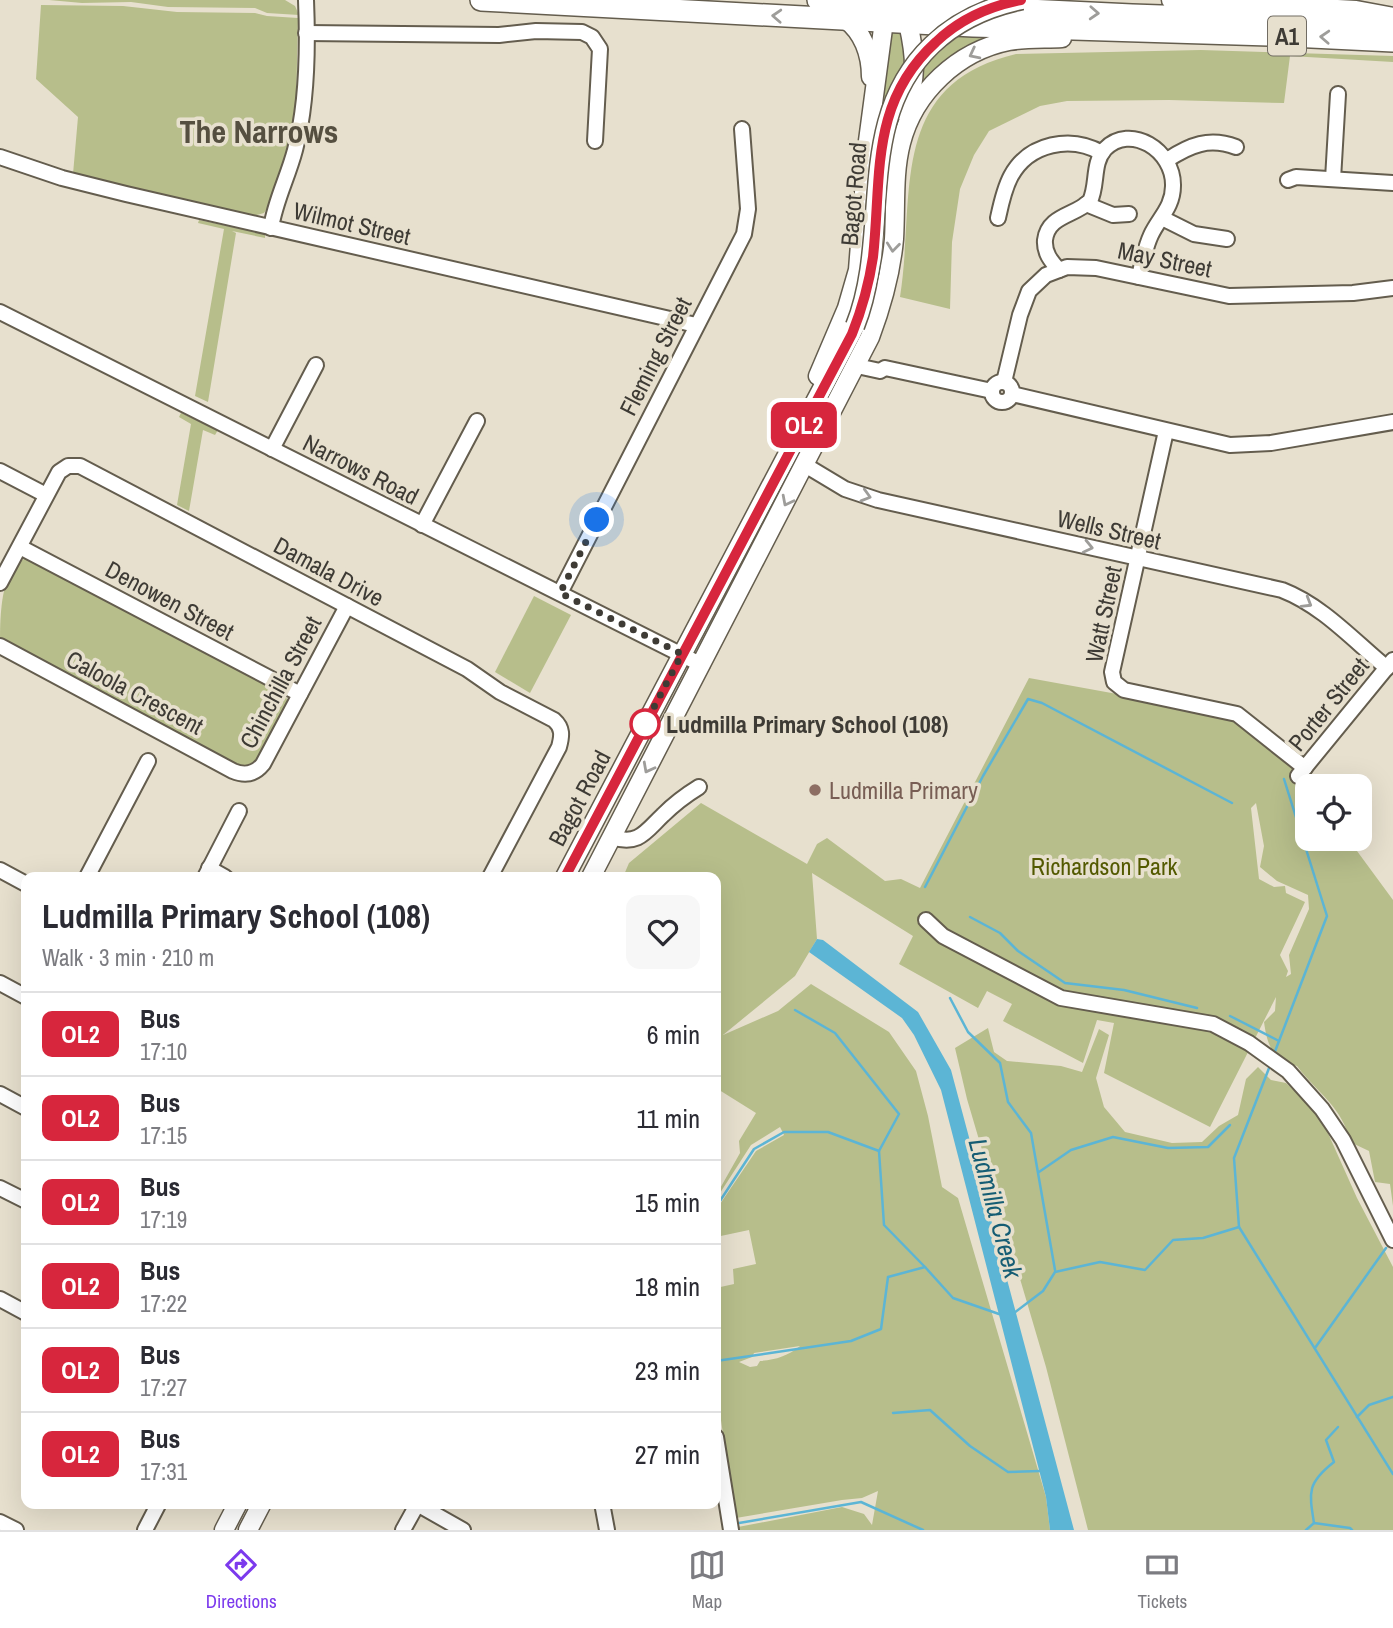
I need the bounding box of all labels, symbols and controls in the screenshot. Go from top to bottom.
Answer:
one-way arrow [1089,6,1100,21]
one-way arrow [771,8,782,23]
road number: A1 [1268,17,1306,56]
one-way arrow [1319,30,1330,45]
one-way arrow [969,45,982,59]
district label: The Narrows [180,110,338,153]
street label: Bagot Road [833,141,873,247]
street label: Wilmot Street [290,194,414,252]
street label: May Street [1115,233,1215,285]
one-way arrow [885,242,900,253]
street label: Fleming Street [611,291,699,421]
line badge: OL2 [764,402,844,448]
text: OL2 [785,409,823,441]
street label: Narrows Road [298,426,424,512]
one-way arrow [860,488,872,503]
one-way arrow [782,494,795,506]
your location [579,502,614,537]
street label: Wells Street [1054,502,1165,557]
street label: Damala Drive [268,529,390,613]
one-way arrow [1081,539,1093,553]
street label: Denowen Street [100,553,240,647]
street label: Watt Street [1077,562,1129,665]
one-way arrow [1300,594,1313,607]
street label: Chinchilla Street [232,610,329,754]
street label: Caloola Crescent [61,642,210,742]
street label: Porter Street [1280,650,1376,757]
place label: Ludmilla Primary School (108) [666,708,948,740]
marker: Ludmilla Primary School (108) [630,709,660,739]
street label: Bagot Road [540,745,618,851]
one-way arrow [642,761,656,774]
place label: Ludmilla Primary [829,774,978,806]
map controls [1295,774,1372,851]
button: locate [1295,774,1372,851]
marker: Ludmilla Primary [807,782,823,798]
park label: Richardson Park [1031,850,1177,882]
text: Ludmilla Primary School (108) [42,894,430,938]
button: heart [626,895,700,969]
text: Walk · 3 min · 210 m [42,942,214,973]
text: Bus [140,1001,180,1036]
text: 6 min [647,1017,700,1052]
text: OL2 [61,1018,100,1050]
text: 17:10 [140,1036,187,1067]
text: Bus [140,1085,180,1120]
text: 11 min [636,1101,700,1136]
text: OL2 [61,1102,100,1134]
text: 17:15 [140,1120,187,1151]
water label: Ludmilla Creek [961,1134,1032,1283]
text: Bus [140,1169,180,1204]
text: 15 min [635,1185,700,1220]
text: OL2 [61,1186,100,1218]
text: 17:19 [140,1204,187,1235]
text: Bus [140,1253,180,1288]
text: 18 min [635,1269,700,1304]
text: OL2 [61,1270,100,1302]
text: 17:22 [140,1288,187,1319]
text: Bus [140,1337,180,1372]
text: 23 min [635,1353,700,1388]
text: OL2 [61,1354,100,1386]
text: 17:27 [140,1372,187,1403]
text: Bus [140,1421,180,1456]
text: 27 min [635,1437,700,1472]
text: OL2 [61,1438,100,1470]
text: 17:31 [140,1456,187,1487]
tab: Directions [206,1546,277,1614]
tab: Map [688,1546,726,1614]
tab: Tickets [1137,1546,1187,1614]

